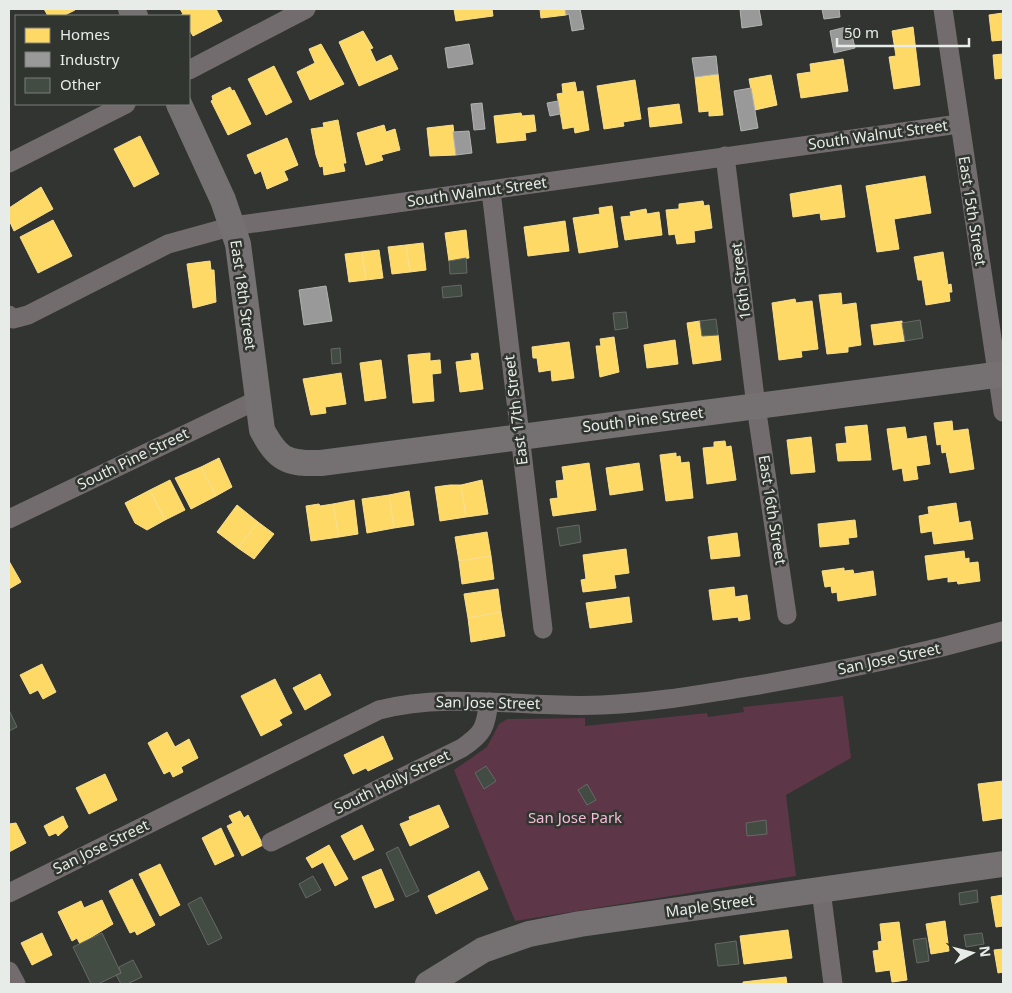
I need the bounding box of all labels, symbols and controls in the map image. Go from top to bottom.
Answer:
legend [15,15,190,105]
scale bar [837,15,970,47]
text: 50 m [844,22,879,42]
text: Homes [60,24,110,44]
text: Industry [60,49,120,69]
text: Other [60,74,101,94]
street label: South Walnut Street [807,114,950,154]
street label: East 15th Street [954,155,992,268]
street label: South Walnut Street [406,171,549,211]
street label: East 18th Street [226,239,262,352]
street label: 16th Street [725,241,755,321]
street label: East 17th Street [498,353,532,466]
street label: South Pine Street [581,402,705,436]
street label: South Pine Street [74,422,192,494]
street label: East 16th Street [754,454,792,567]
street label: San Jose Street [836,637,943,679]
street label: San Jose Street [436,691,541,713]
street label: South Holly Street [330,744,453,818]
park label: San Jose Park [528,807,622,827]
street label: San Jose Street [49,814,152,878]
street label: Maple Street [664,889,756,921]
north arrow [947,928,997,978]
text: N [975,945,996,958]

